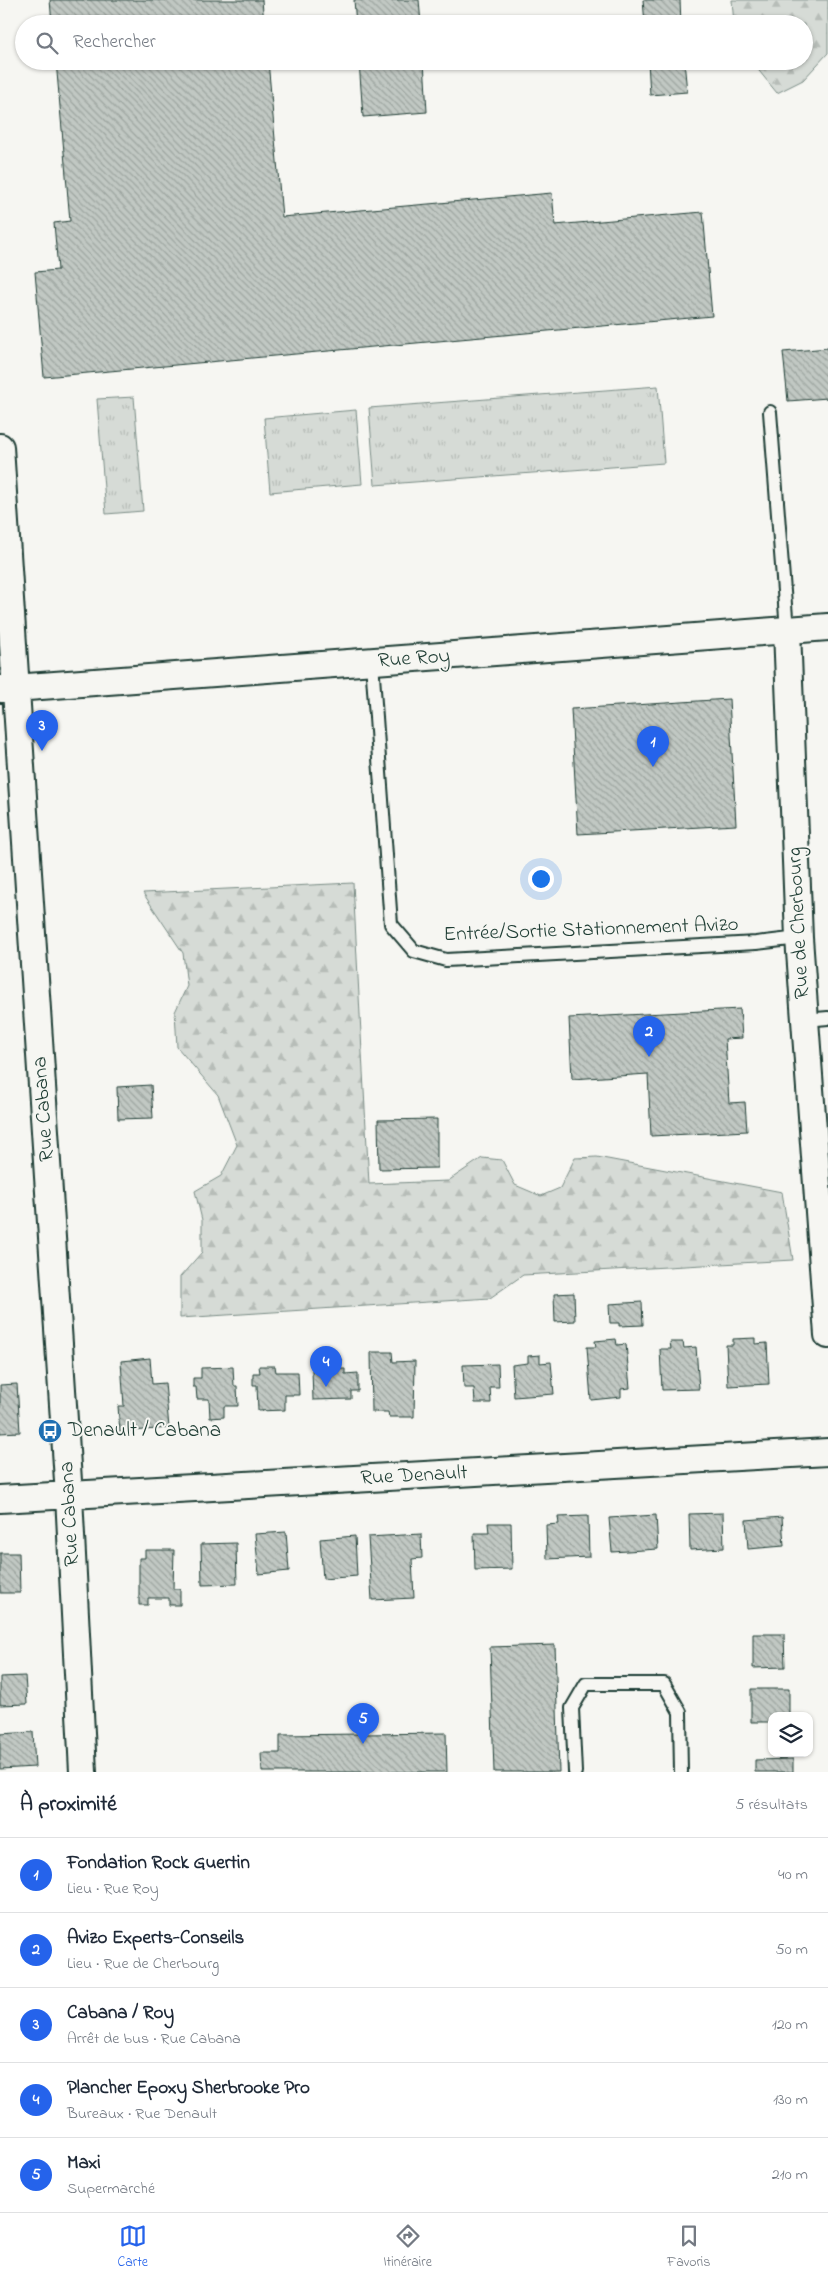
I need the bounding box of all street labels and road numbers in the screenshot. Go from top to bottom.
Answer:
street label: Rue Roy [377,642,451,678]
street label: Rue de Cherbourg [780,846,820,1000]
street label: Entrée/Sortie Stationnement Avizo [443,910,739,950]
street label: Rue Cabana [25,1055,63,1163]
street label: Rue Denault [360,1458,468,1494]
street label: Rue Cabana [52,1461,88,1567]

